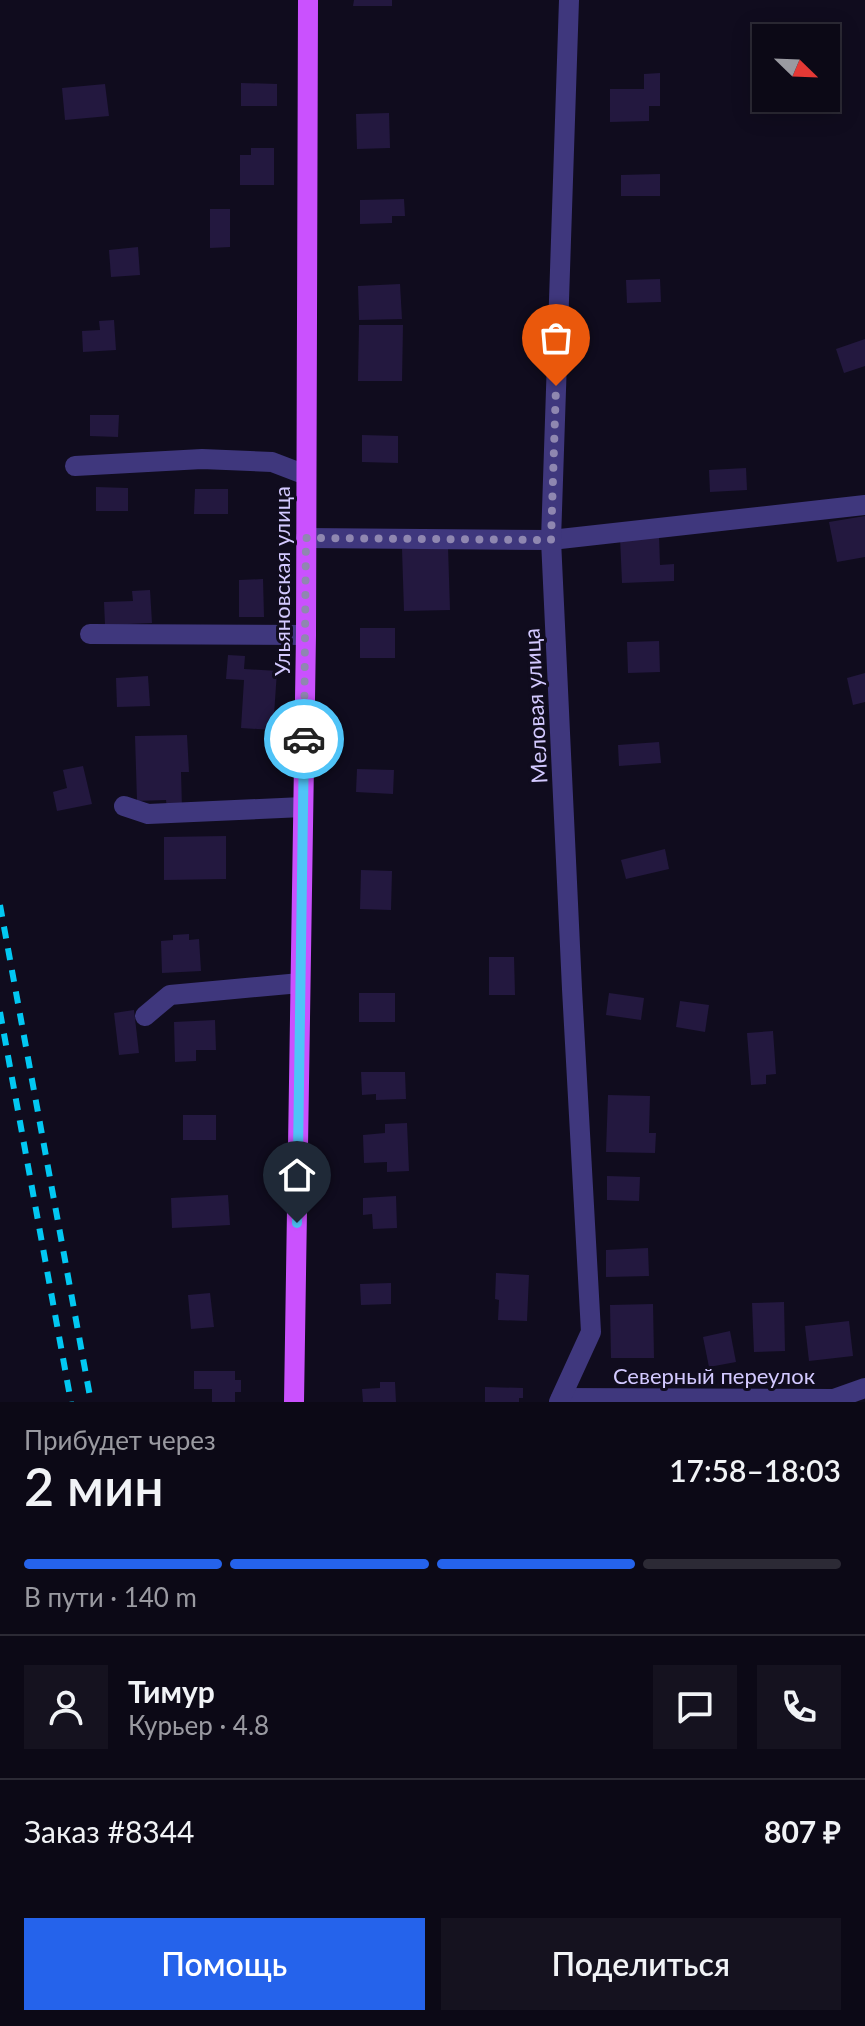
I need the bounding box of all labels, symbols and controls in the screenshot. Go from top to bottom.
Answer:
north arrow [752,24,840,112]
map controls [752,24,840,112]
pin [522,304,590,386]
icon: bag [534,316,578,360]
street label: Ульяновская улица [268,486,295,676]
street label: Меловая улица [517,628,553,784]
courier [264,699,344,779]
icon: car [282,717,326,761]
pin [263,1141,331,1223]
icon: home [275,1153,319,1197]
street label: Северный переулок [613,1362,816,1389]
text: Прибудет через [24,1424,216,1456]
text: 17:58–18:03 [669,1452,841,1488]
text: 2 мин [24,1455,164,1517]
text: В пути · 140 m [24,1581,197,1613]
button: person [24,1665,108,1749]
button: chat [653,1665,737,1749]
button: phone [757,1665,841,1749]
text: Тимур [128,1673,215,1709]
text: Курьер · 4.8 [128,1709,269,1741]
text: Заказ #8344 [24,1813,195,1849]
text: 807 ₽ [764,1813,841,1849]
button: Помощь [24,1918,425,2010]
button: Поделиться [441,1918,841,2010]

